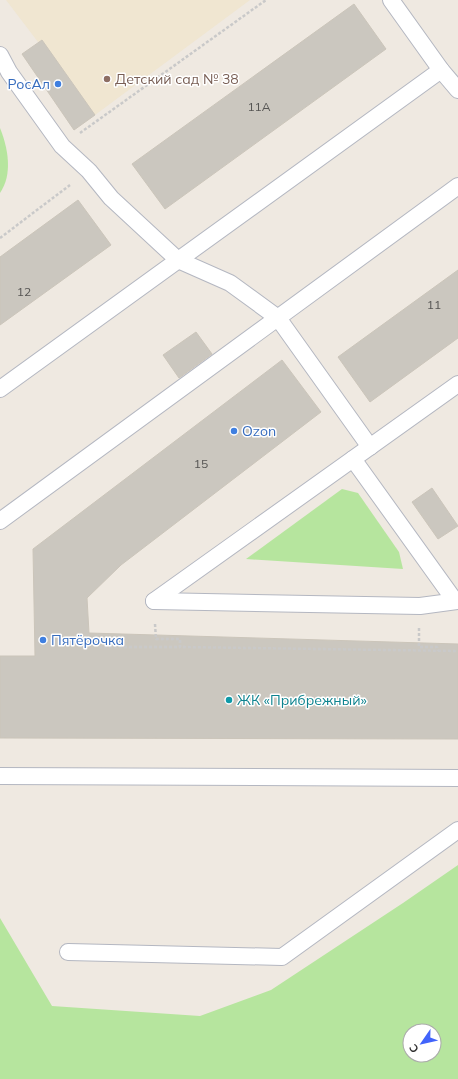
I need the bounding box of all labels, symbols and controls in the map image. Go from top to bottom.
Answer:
place label: Детский сад № 38 [115,70,239,88]
marker: Детский сад № 38 [102,74,112,84]
place label: РосАл [7,75,50,93]
marker: РосАл [53,79,63,89]
house number: 11А [247,99,271,114]
house number: 12 [17,284,31,299]
house number: 11 [427,297,441,312]
place label: Ozon [242,422,276,440]
marker: Ozon [229,426,239,436]
house number: 15 [194,456,208,471]
place label: Пятёрочка [51,631,124,649]
marker: Пятёрочка [38,635,48,645]
place label: ЖК «Прибрежный» [237,691,367,709]
marker: ЖК «Прибрежный» [224,695,234,705]
north arrow [402,1023,442,1063]
text: С [406,1041,422,1056]

